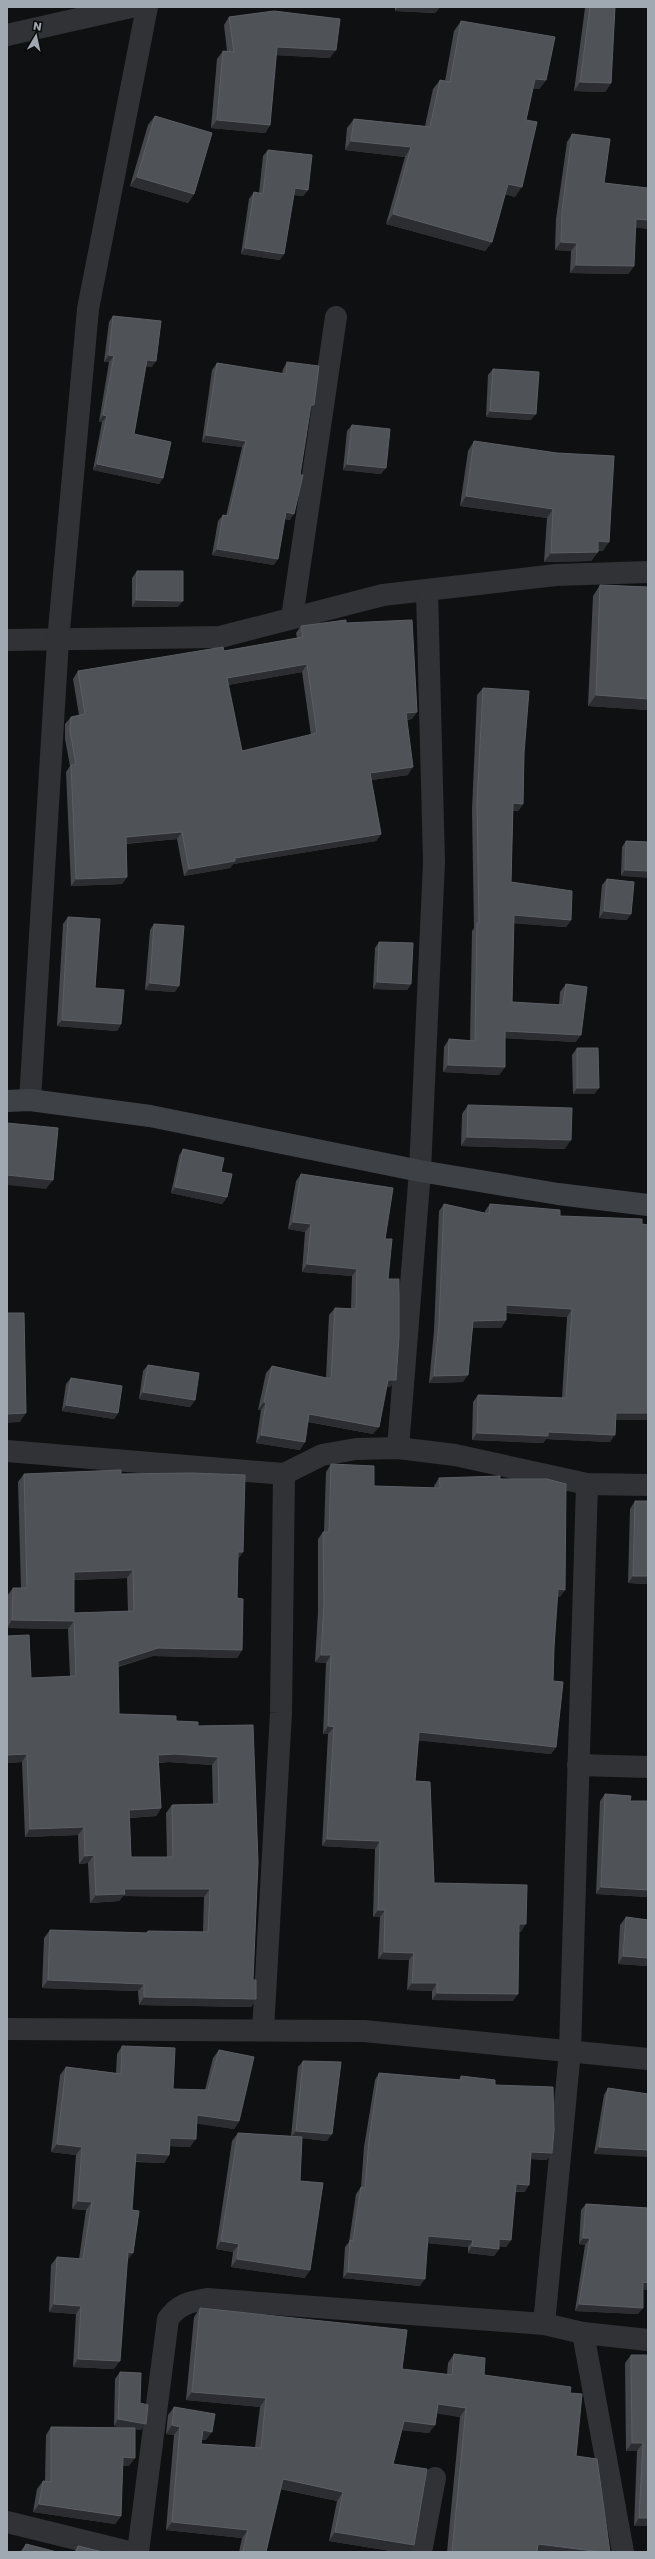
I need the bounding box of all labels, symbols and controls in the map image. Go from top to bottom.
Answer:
north arrow [16,16,56,56]
text: N [32,18,43,35]

